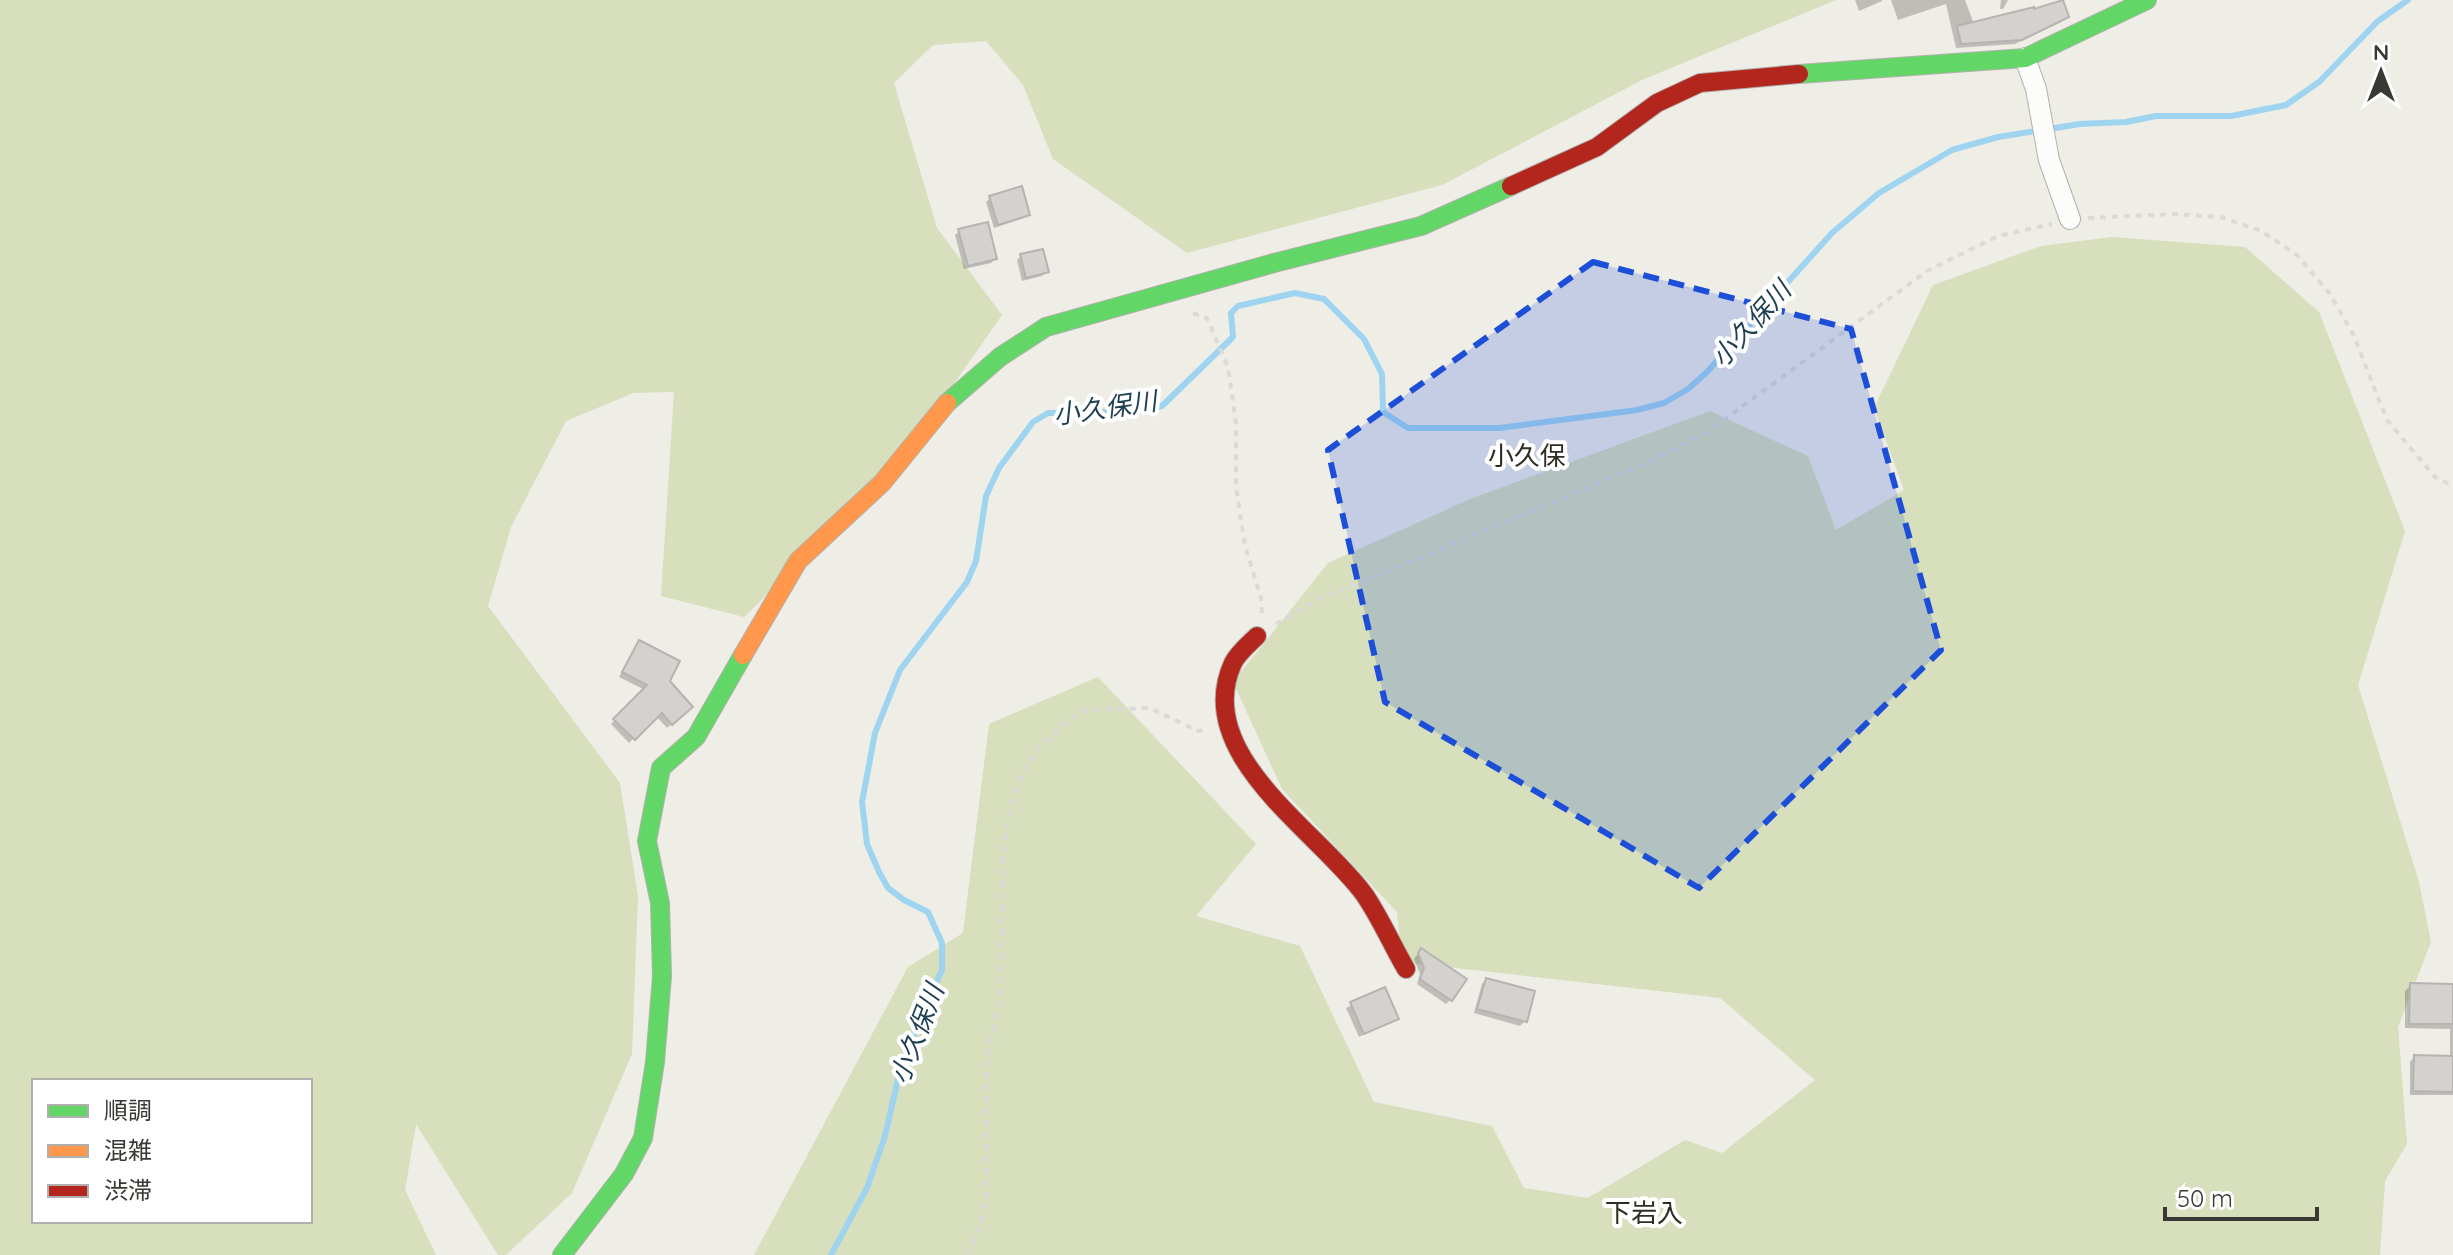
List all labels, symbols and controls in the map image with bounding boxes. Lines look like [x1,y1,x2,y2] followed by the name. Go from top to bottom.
[2341,32,2421,112] north arrow
[2373,38,2389,66] text: N
[1704,272,1800,373] water label: 小久保川
[1051,384,1162,431] water label: 小久保川
[1488,439,1566,472] district label: 小久保
[882,977,952,1088] water label: 小久保川
[32,1079,312,1223] legend
[104,1095,152,1125] text: 順調
[104,1135,152,1165] text: 混雑
[2165,1171,2317,1221] scale bar
[104,1175,152,1205] text: 渋滞
[2177,1183,2233,1213] text: 50 m
[1605,1196,1683,1229] district label: 下岩入

